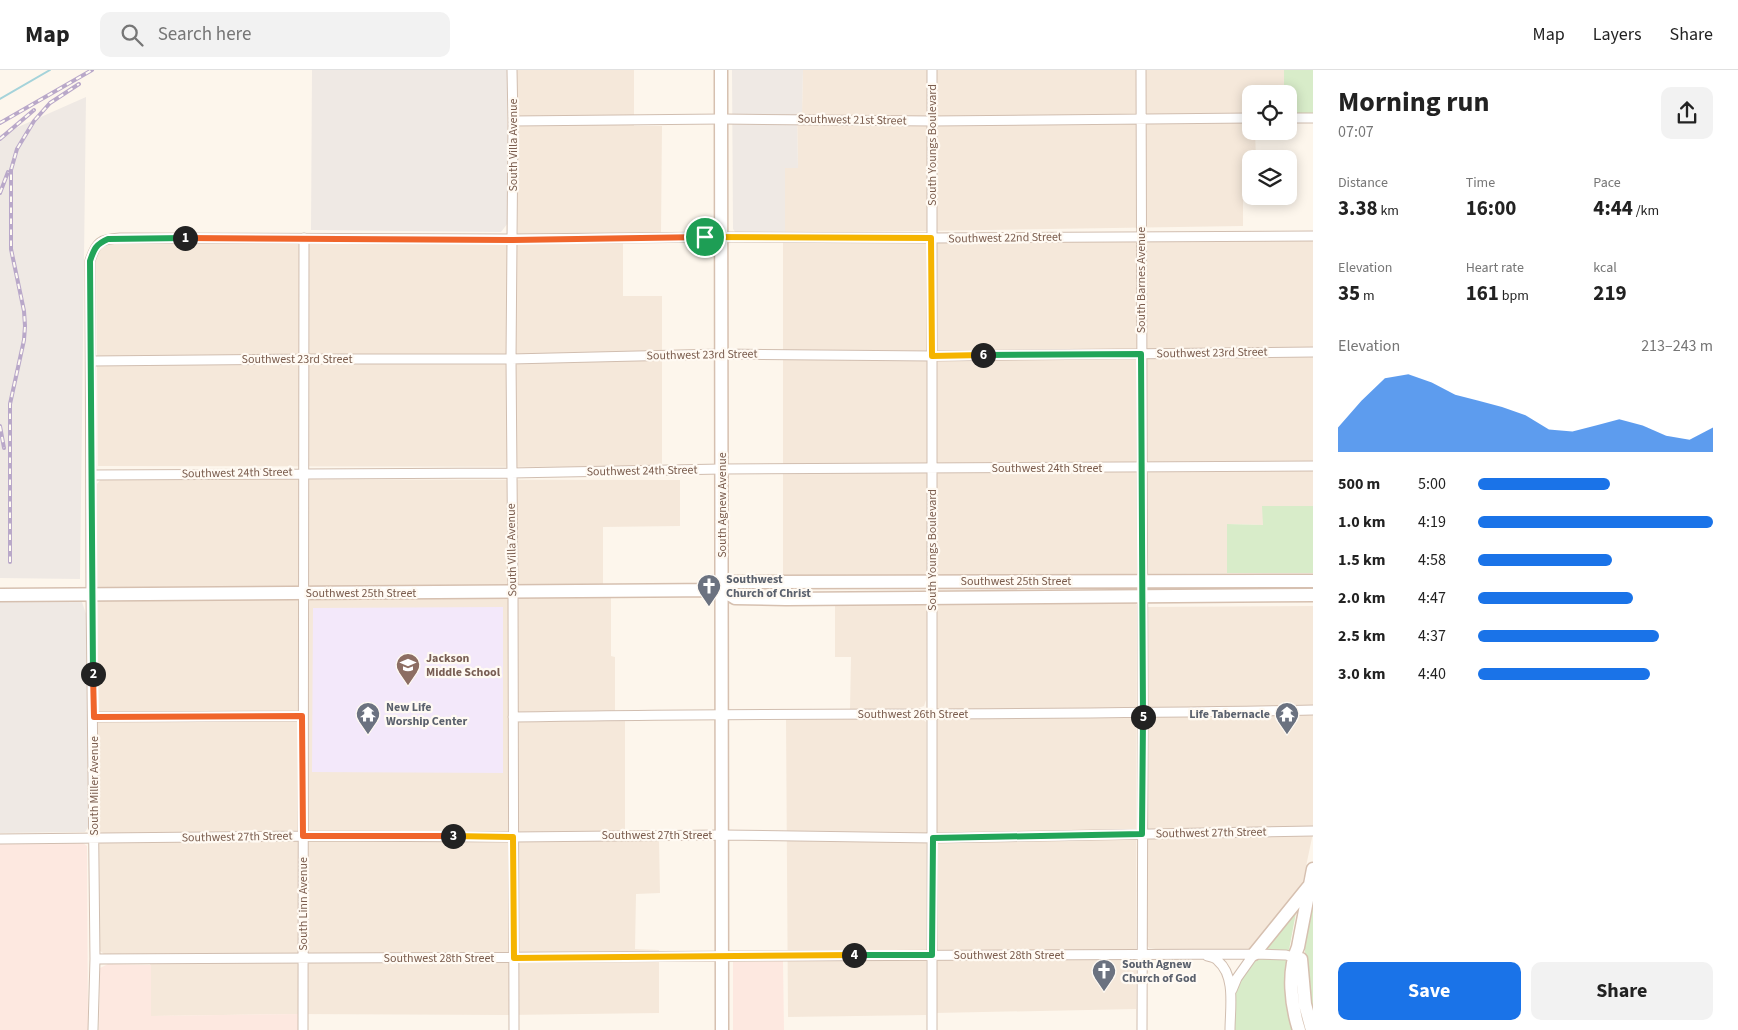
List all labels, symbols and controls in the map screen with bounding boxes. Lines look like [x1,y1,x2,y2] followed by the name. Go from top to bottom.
[100,12,450,57] search box
[25,17,70,52] text: Map
[118,21,146,49] icon: search
[158,21,251,48] text: Search here
[1533,22,1565,47] text: Map
[1593,22,1642,47] text: Layers
[1670,22,1713,47] text: Share
[1338,82,1489,122] text: Morning run
[924,84,941,206] street label: South Youngs Boulevard
[1242,85,1297,205] map controls
[1242,85,1297,140] button: locate
[1661,87,1713,139] button: share
[505,98,522,192] street label: South Villa Avenue
[797,111,907,129] street label: Southwest 21st Street
[1338,121,1374,143] text: 07:07
[1242,150,1297,205] button: layers
[1338,173,1388,193] text: Distance
[1466,173,1495,193] text: Time
[1593,173,1621,193] text: Pace
[1338,193,1378,223] text: 3.38
[1466,193,1516,223] text: 16:00
[1593,193,1633,223] text: 4:44
[1378,201,1399,221] text: km
[1633,201,1659,221] text: /km
[684,216,726,258] pin
[691,223,719,251] icon: arrive
[172,226,198,250] pin: 1
[1133,227,1150,333] street label: South Barnes Avenue
[182,228,189,248] text: 1
[948,229,1062,247] street label: Southwest 22nd Street
[1338,258,1393,278] text: Elevation
[1466,258,1524,278] text: Heart rate
[1593,258,1617,278] text: kcal
[1338,278,1360,308] text: 35
[1466,278,1499,308] text: 161
[1593,278,1627,308] text: 219
[1360,286,1375,306] text: m
[1499,286,1529,306] text: bpm
[1338,335,1400,357] text: Elevation
[1641,335,1713,357] text: 213–243 m
[970,342,996,368] pin: 6
[1156,344,1268,362] street label: Southwest 23rd Street
[980,345,987,365] text: 6
[646,346,758,364] street label: Southwest 23rd Street
[242,351,352,368] street label: Southwest 23rd Street
[714,452,731,558] street label: South Agnew Avenue
[992,460,1102,477] street label: Southwest 24th Street
[586,462,698,480] street label: Southwest 24th Street
[181,464,293,482] street label: Southwest 24th Street
[1338,473,1380,495] text: 500 m
[1418,473,1446,495] text: 5:00
[924,489,941,611] street label: South Youngs Boulevard
[503,503,521,597] street label: South Villa Avenue
[1338,511,1385,533] text: 1.0 km
[1418,511,1446,533] text: 4:19
[1338,549,1385,571] text: 1.5 km
[1418,549,1446,571] text: 4:58
[726,571,811,602] place label: Southwest Church of Christ
[696,573,722,607] church icon: Southwest Church of Christ
[961,573,1071,590] street label: Southwest 25th Street
[306,585,416,602] street label: Southwest 25th Street
[1338,587,1385,609] text: 2.0 km
[1418,587,1446,609] text: 4:47
[1338,625,1385,647] text: 2.5 km
[1418,625,1446,647] text: 4:37
[426,650,501,681] place label: Jackson Middle School
[395,652,421,686] school or university icon: Jackson Middle School
[80,662,106,686] pin: 2
[1338,663,1385,685] text: 3.0 km
[1418,663,1446,685] text: 4:40
[90,664,97,684] text: 2
[386,699,468,730] place label: New Life Worship Center
[355,701,381,735] temple icon: New Life Worship Center
[1274,701,1300,735] temple icon: Life Tabernacle
[1130,704,1156,730] pin: 5
[858,706,968,723] street label: Southwest 26th Street
[1189,706,1270,723] place label: Life Tabernacle
[1140,707,1147,727] text: 5
[86,736,103,836] street label: South Miller Avenue
[440,824,466,848] pin: 3
[1155,824,1267,842] street label: Southwest 27th Street
[450,826,457,846] text: 3
[602,827,712,844] street label: Southwest 27th Street
[181,828,293,846] street label: Southwest 27th Street
[295,857,312,951] street label: South Linn Avenue
[842,942,866,968] pin: 4
[851,945,858,965] text: 4
[954,947,1064,964] street label: Southwest 28th Street
[384,950,494,967] street label: Southwest 28th Street
[1122,956,1197,987] place label: South Agnew Church of God
[1091,958,1117,992] church icon: South Agnew Church of God
[1338,962,1521,1020] button: Save
[1531,962,1713,1020] button: Share

